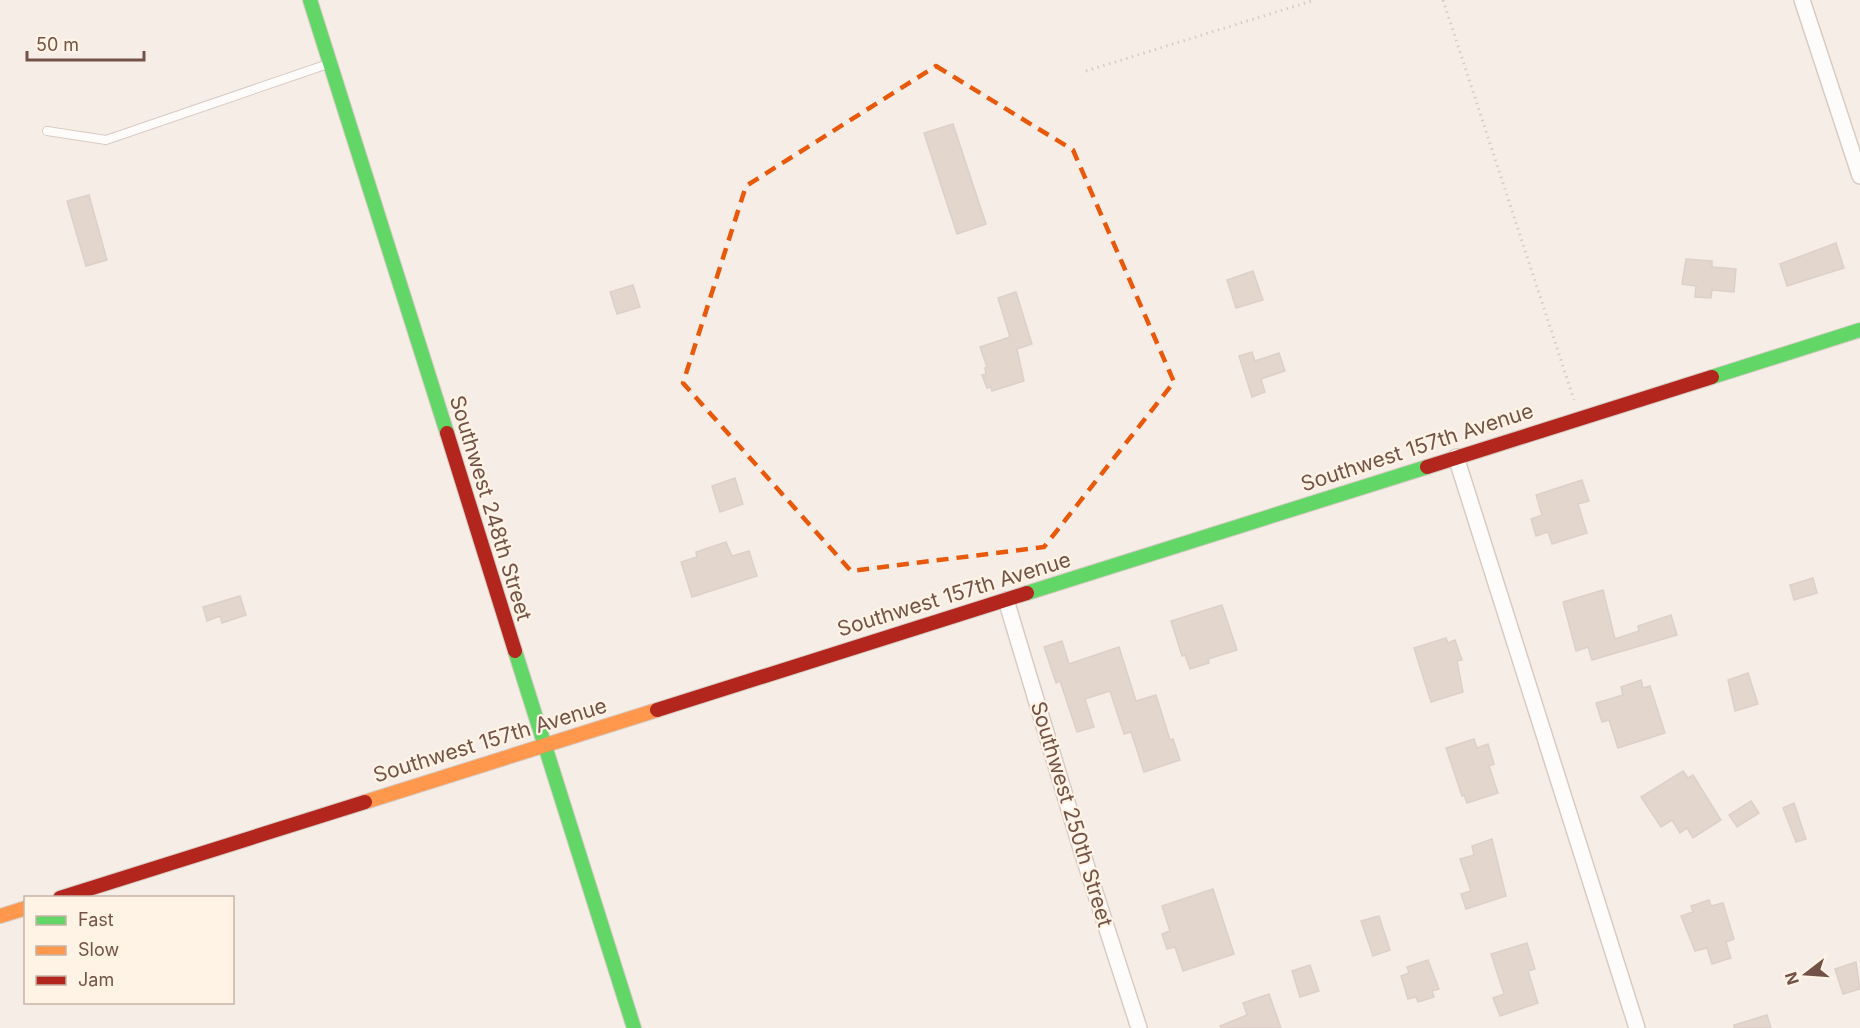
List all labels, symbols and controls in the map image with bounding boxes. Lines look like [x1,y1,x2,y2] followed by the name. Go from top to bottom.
[27,24,144,62] scale bar
[36,34,79,55] text: 50 m
[445,392,537,624] street label: Southwest 248th Street
[1298,398,1536,496] street label: Southwest 157th Avenue
[834,547,1074,641] street label: Southwest 157th Avenue
[370,693,610,787] street label: Southwest 157th Avenue
[1026,698,1118,930] street label: Southwest 250th Street
[24,896,234,1004] legend
[78,909,114,930] text: Fast
[78,939,119,960] text: Slow
[1776,944,1836,1004] north arrow
[78,969,114,990] text: Jam
[1780,970,1803,987] text: N

